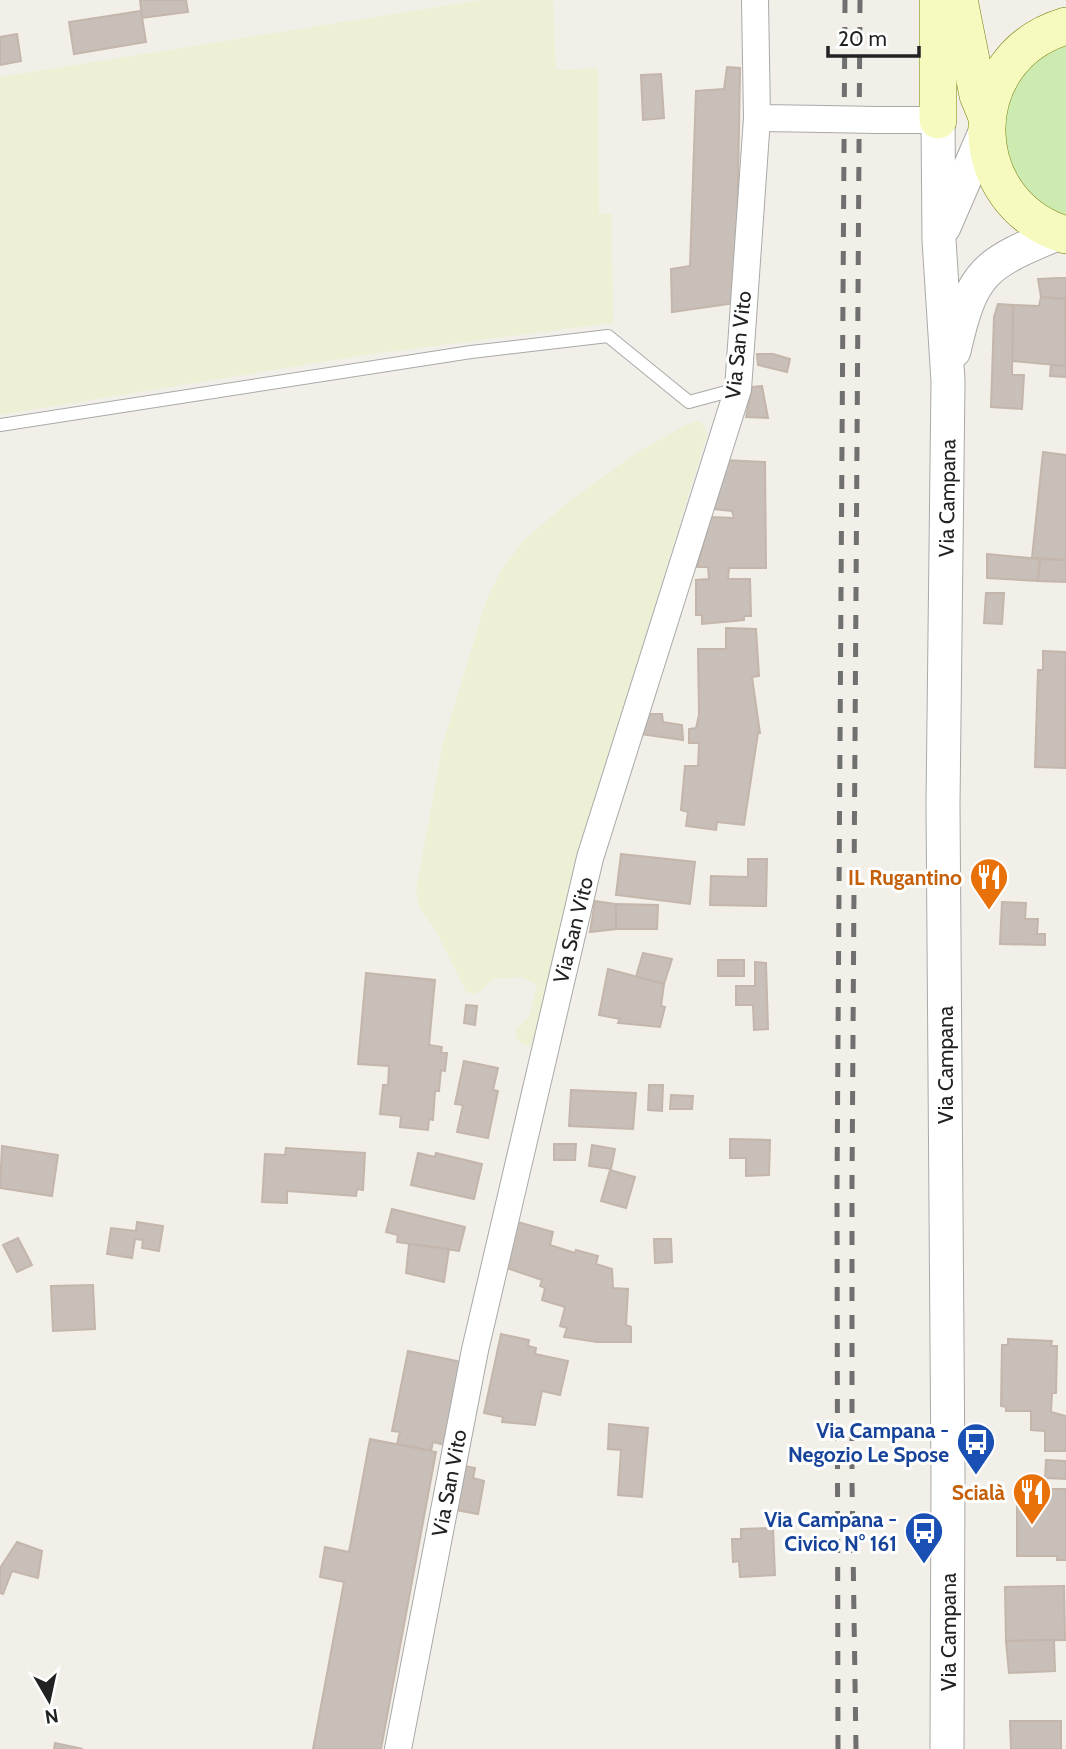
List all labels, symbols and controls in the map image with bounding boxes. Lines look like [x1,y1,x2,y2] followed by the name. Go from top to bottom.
[828,14,919,58] scale bar
[838,26,887,51] text: 20 m
[720,290,756,400] street label: Via San Vito
[933,439,961,557] street label: Via Campana
[968,856,1010,911] restaurant icon: IL Rugantino
[848,865,962,890] place label: IL Rugantino
[548,874,598,986] street label: Via San Vito
[933,1006,958,1124] street label: Via Campana
[788,1418,949,1467] place label: Via Campana - Negozio Le Spose
[955,1421,997,1476] bus stop icon: Via Campana - Negozio Le Spose
[426,1427,472,1539] street label: Via San Vito
[1011,1471,1053,1526] restaurant icon: Scialà
[952,1480,1006,1505] place label: Scialà
[764,1507,897,1556] place label: Via Campana - Civico N° 161
[903,1510,945,1565] bus stop icon: Via Campana - Civico N° 161
[936,1573,961,1691] street label: Via Campana
[14,1665,84,1735] north arrow
[43,1704,60,1729] text: N

